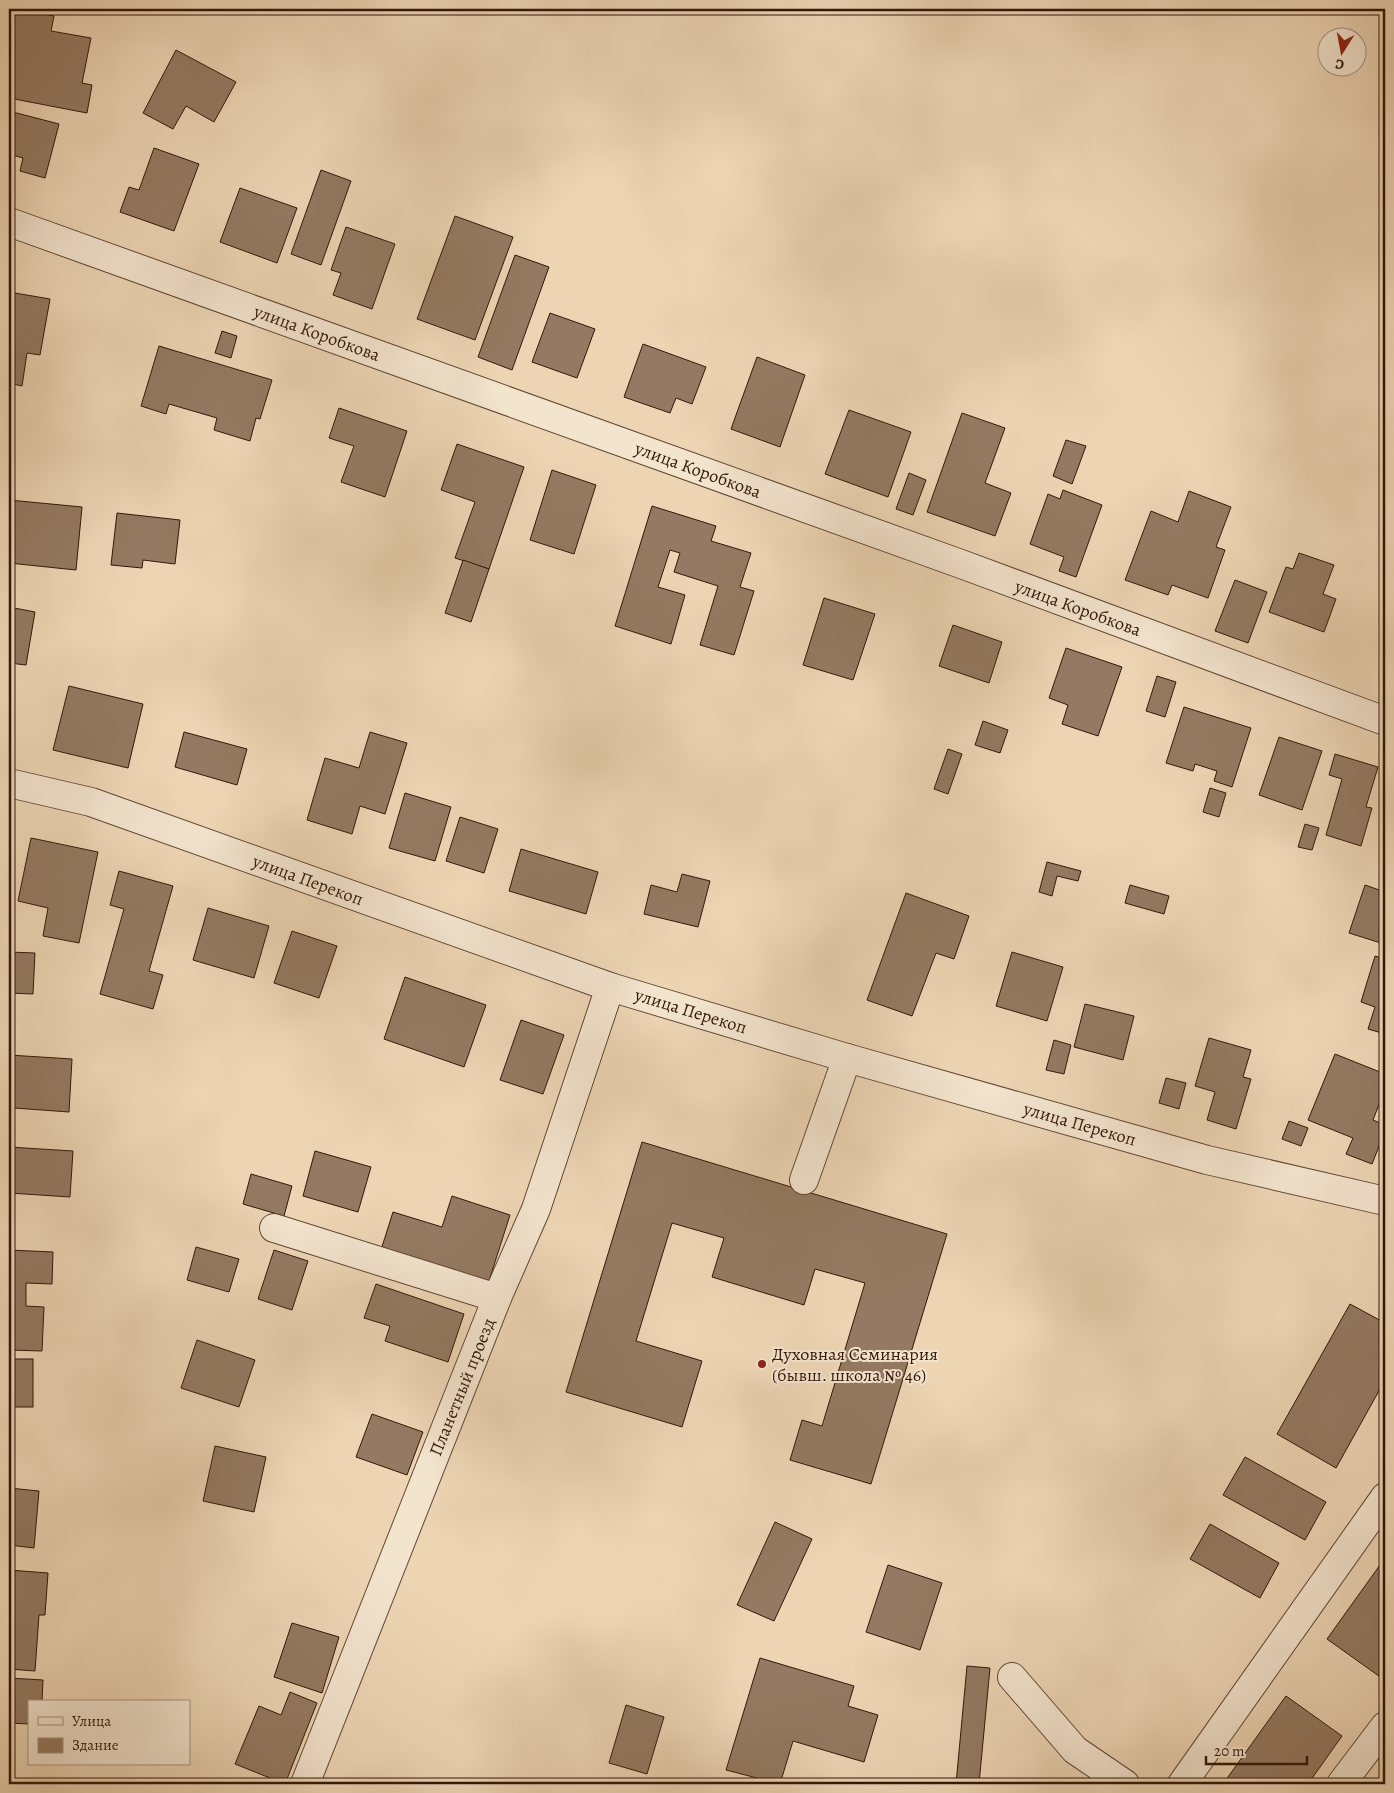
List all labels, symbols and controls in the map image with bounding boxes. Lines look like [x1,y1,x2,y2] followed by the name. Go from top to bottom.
[1316,28,1366,78] north arrow
[1333,54,1346,74] text: С
[250,299,384,367] street label: улица Коробкова
[631,436,765,504] street label: улица Коробкова
[1011,574,1145,642] street label: улица Коробкова
[248,849,367,911] street label: улица Перекоп
[631,982,750,1039] street label: улица Перекоп
[1020,1096,1139,1152] street label: улица Перекоп
[423,1314,501,1460] street label: Планетный проезд
[772,1342,938,1387] place label: Духовная Семинария (бывш. школа № 46)
[756,1358,768,1370] marker: Духовная Семинария (бывш. школа № 46)
[28,1700,190,1766] legend
[72,1711,111,1731] text: Улица
[1206,1733,1308,1765] scale bar
[72,1735,119,1755] text: Здание
[1214,1741,1245,1761] text: 20 m

